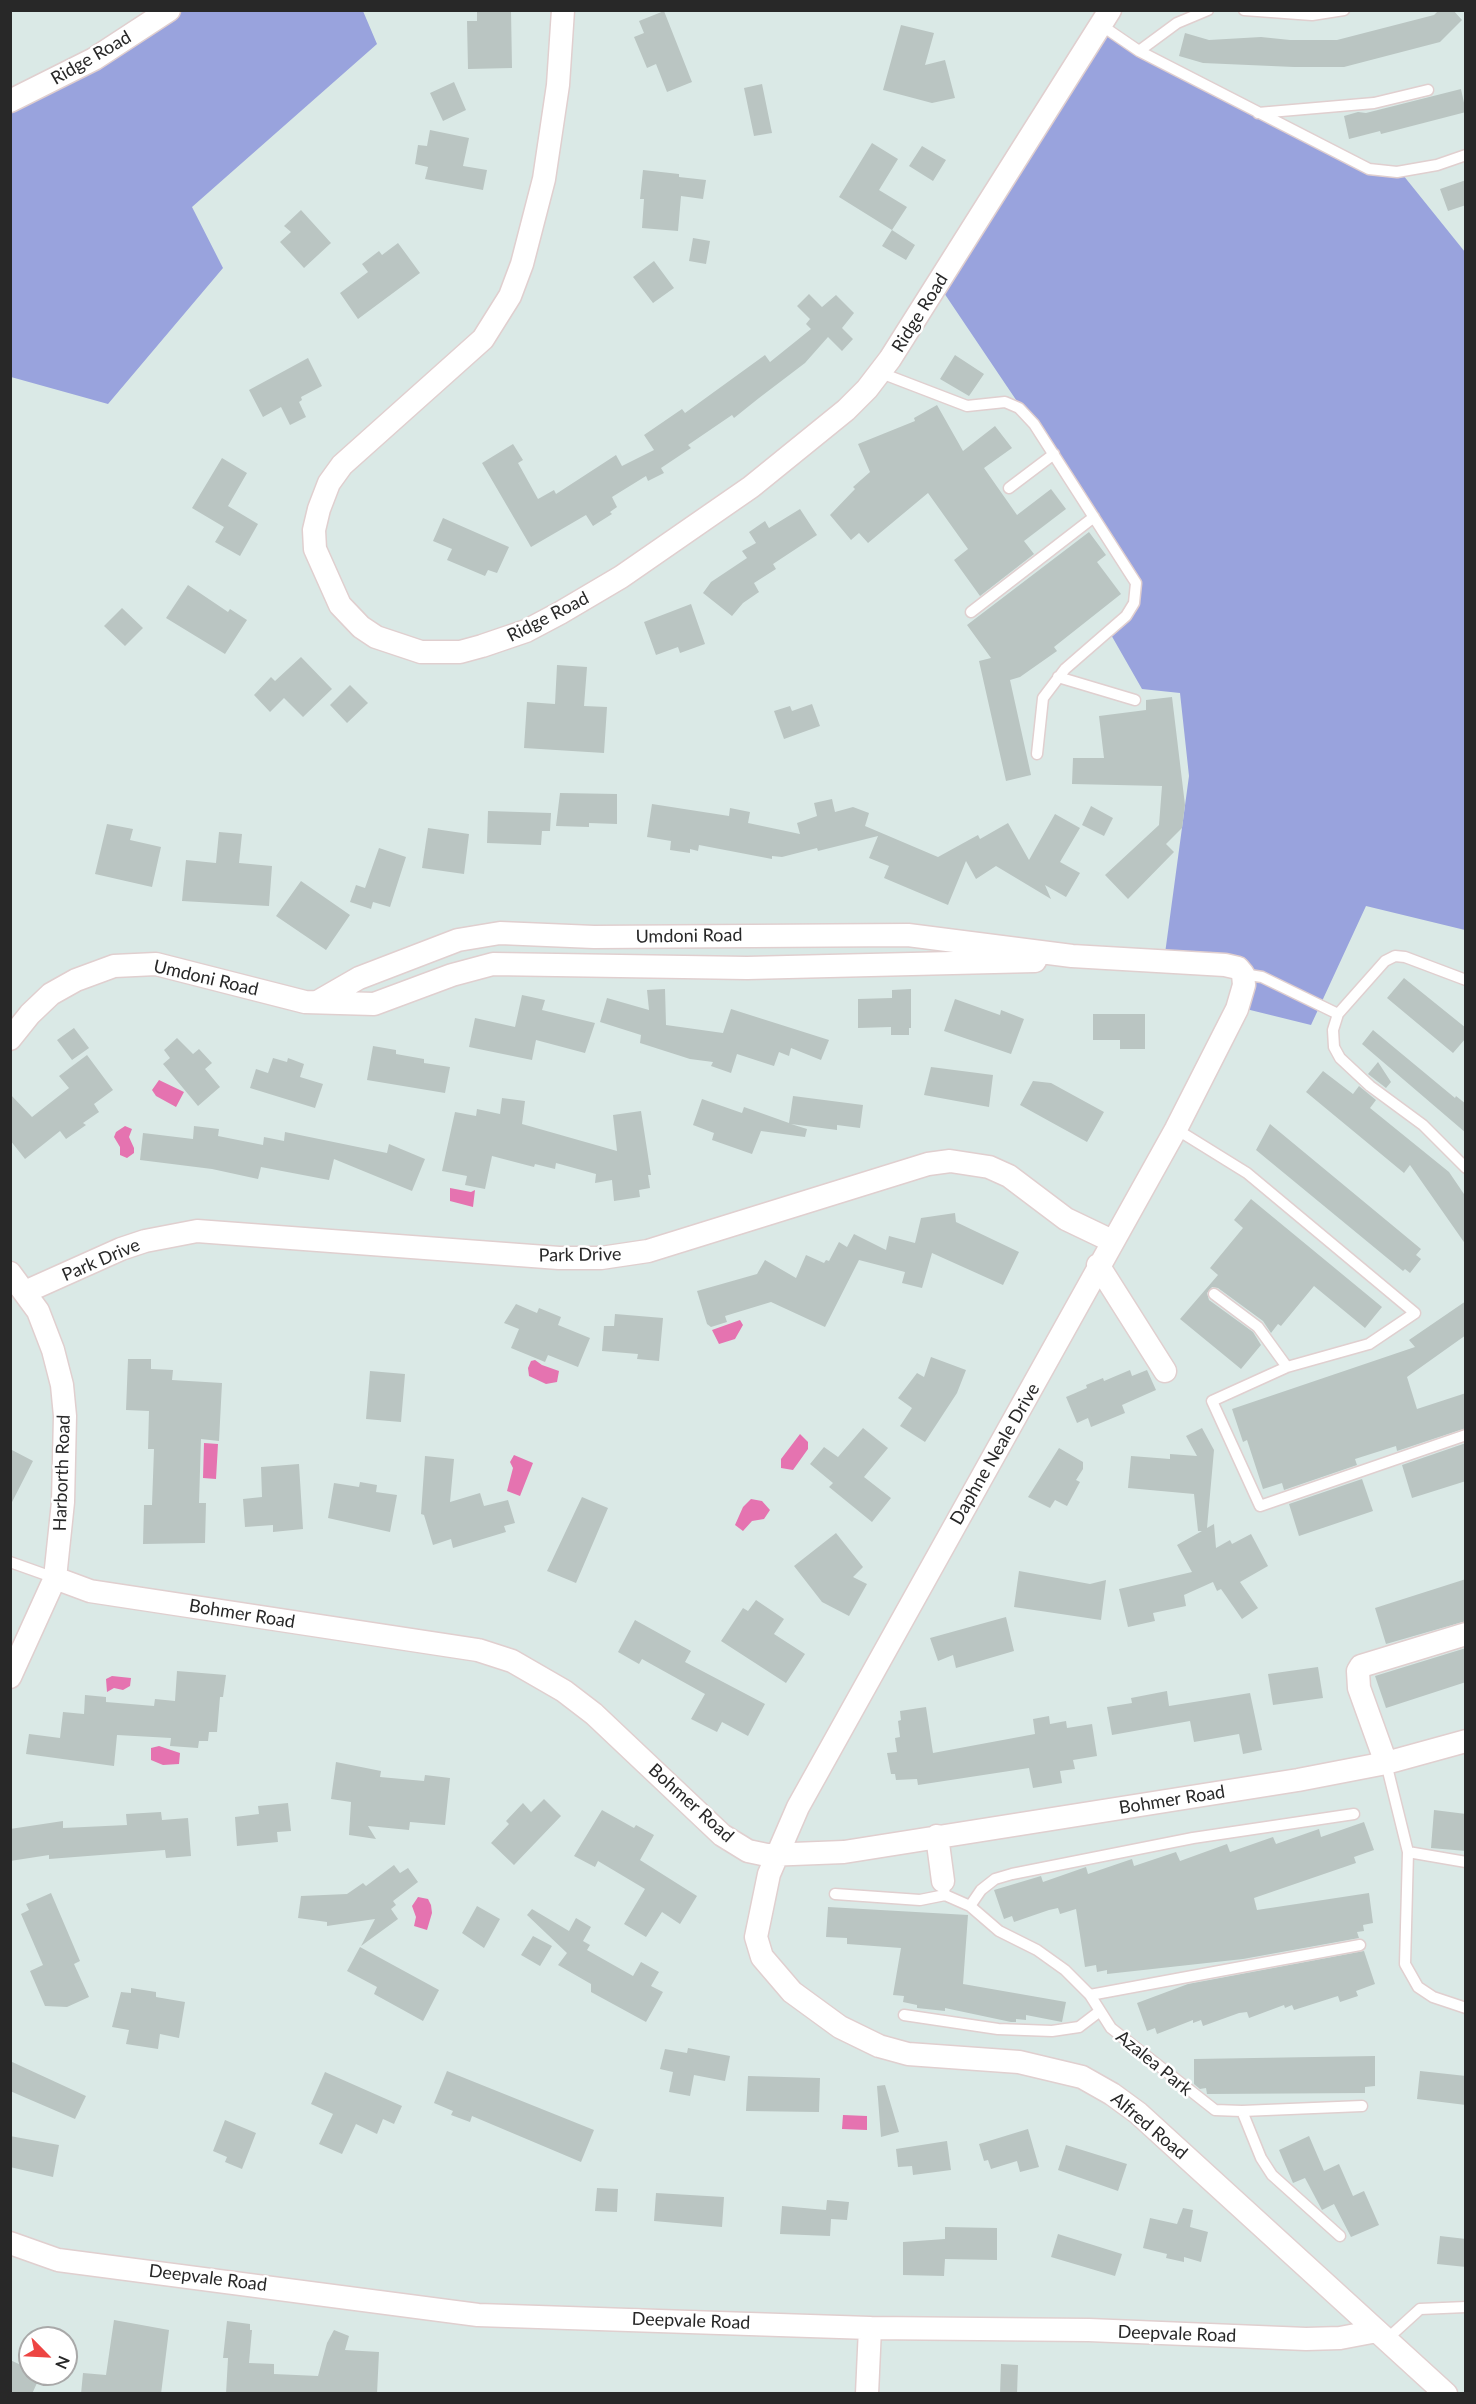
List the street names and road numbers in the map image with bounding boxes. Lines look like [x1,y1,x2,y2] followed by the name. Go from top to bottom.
[47,26,135,90] street label: Ridge Road
[887,270,953,356] street label: Ridge Road
[504,587,592,647] street label: Ridge Road
[635,924,743,948] street label: Umdoni Road
[151,955,261,1001] street label: Umdoni Road
[59,1234,143,1286] street label: Park Drive
[538,1243,622,1267] street label: Park Drive
[946,1379,1044,1529] street label: Daphne Neale Drive
[49,1414,75,1532] street label: Harborth Road
[187,1595,297,1633] street label: Bohmer Road
[644,1759,738,1847] street label: Bohmer Road
[1117,1781,1227,1819] street label: Bohmer Road
[1112,2026,1196,2100] street label: Azalea Park
[1106,2088,1192,2164] street label: Alfred Road
[148,2260,268,2296] street label: Deepvale Road
[631,2308,751,2334] street label: Deepvale Road
[1117,2321,1237,2347] street label: Deepvale Road

